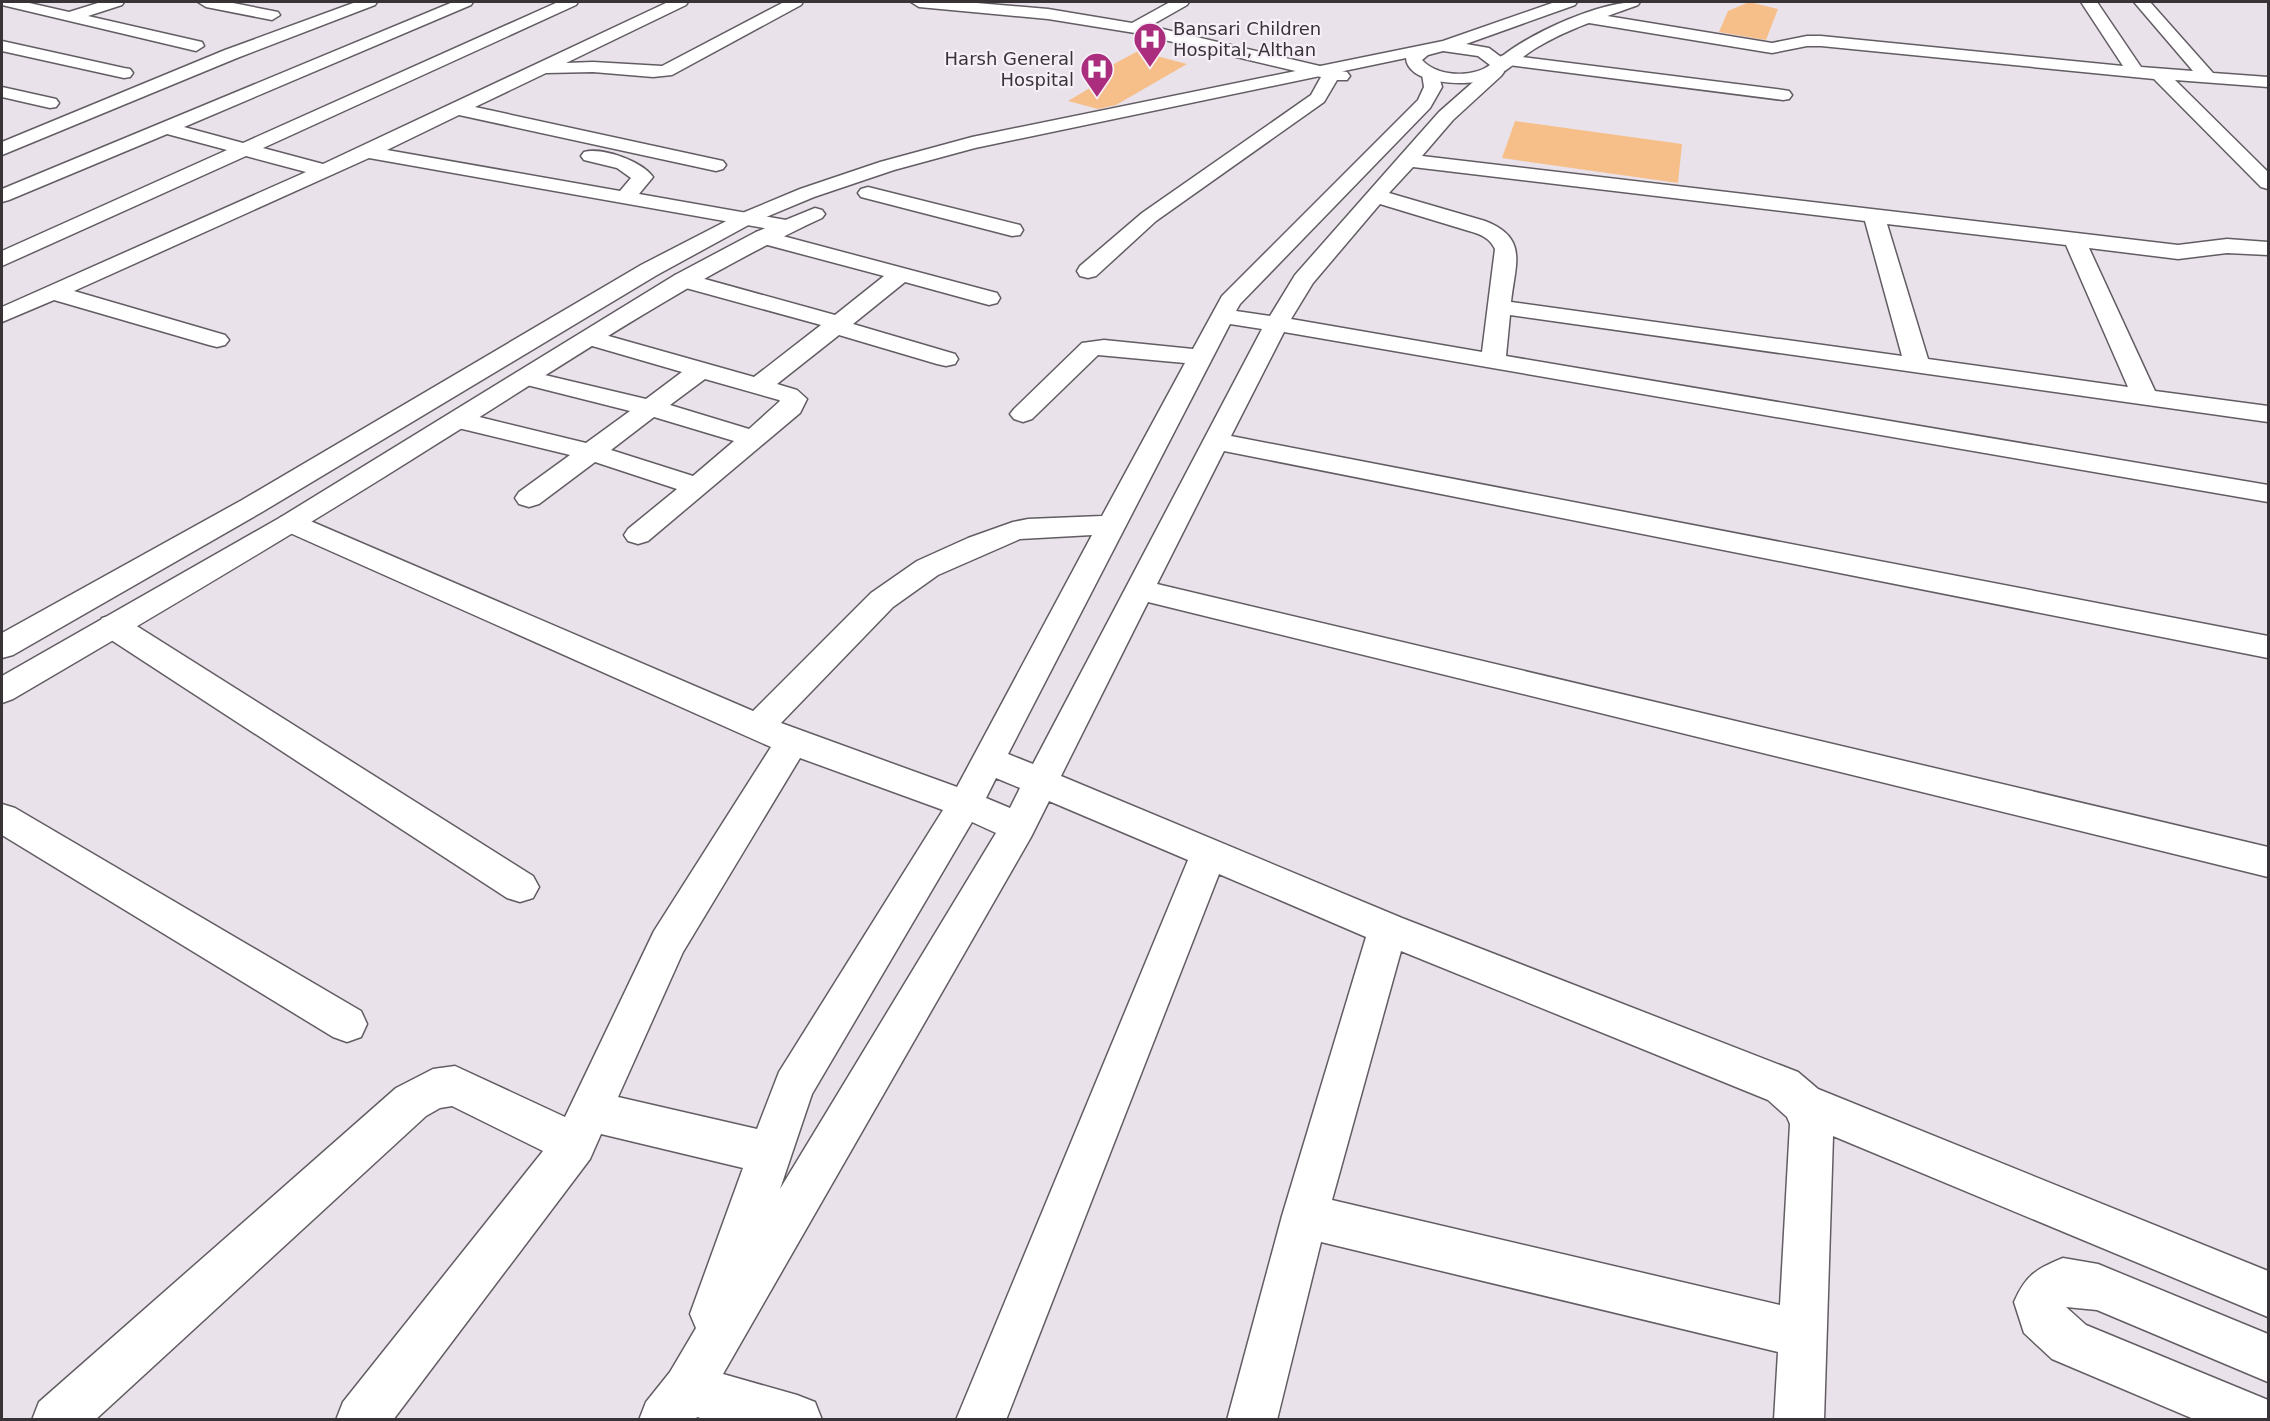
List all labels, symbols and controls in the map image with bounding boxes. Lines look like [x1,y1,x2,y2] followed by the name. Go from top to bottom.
[1173,18,1321,60] place label: Bansari Children Hospital, Althan
[1132,21,1168,68] hospital icon: Bansari Children Hospital, Althan
[945,48,1074,90] place label: Harsh General Hospital
[1079,51,1115,98] hospital icon: Harsh General Hospital

